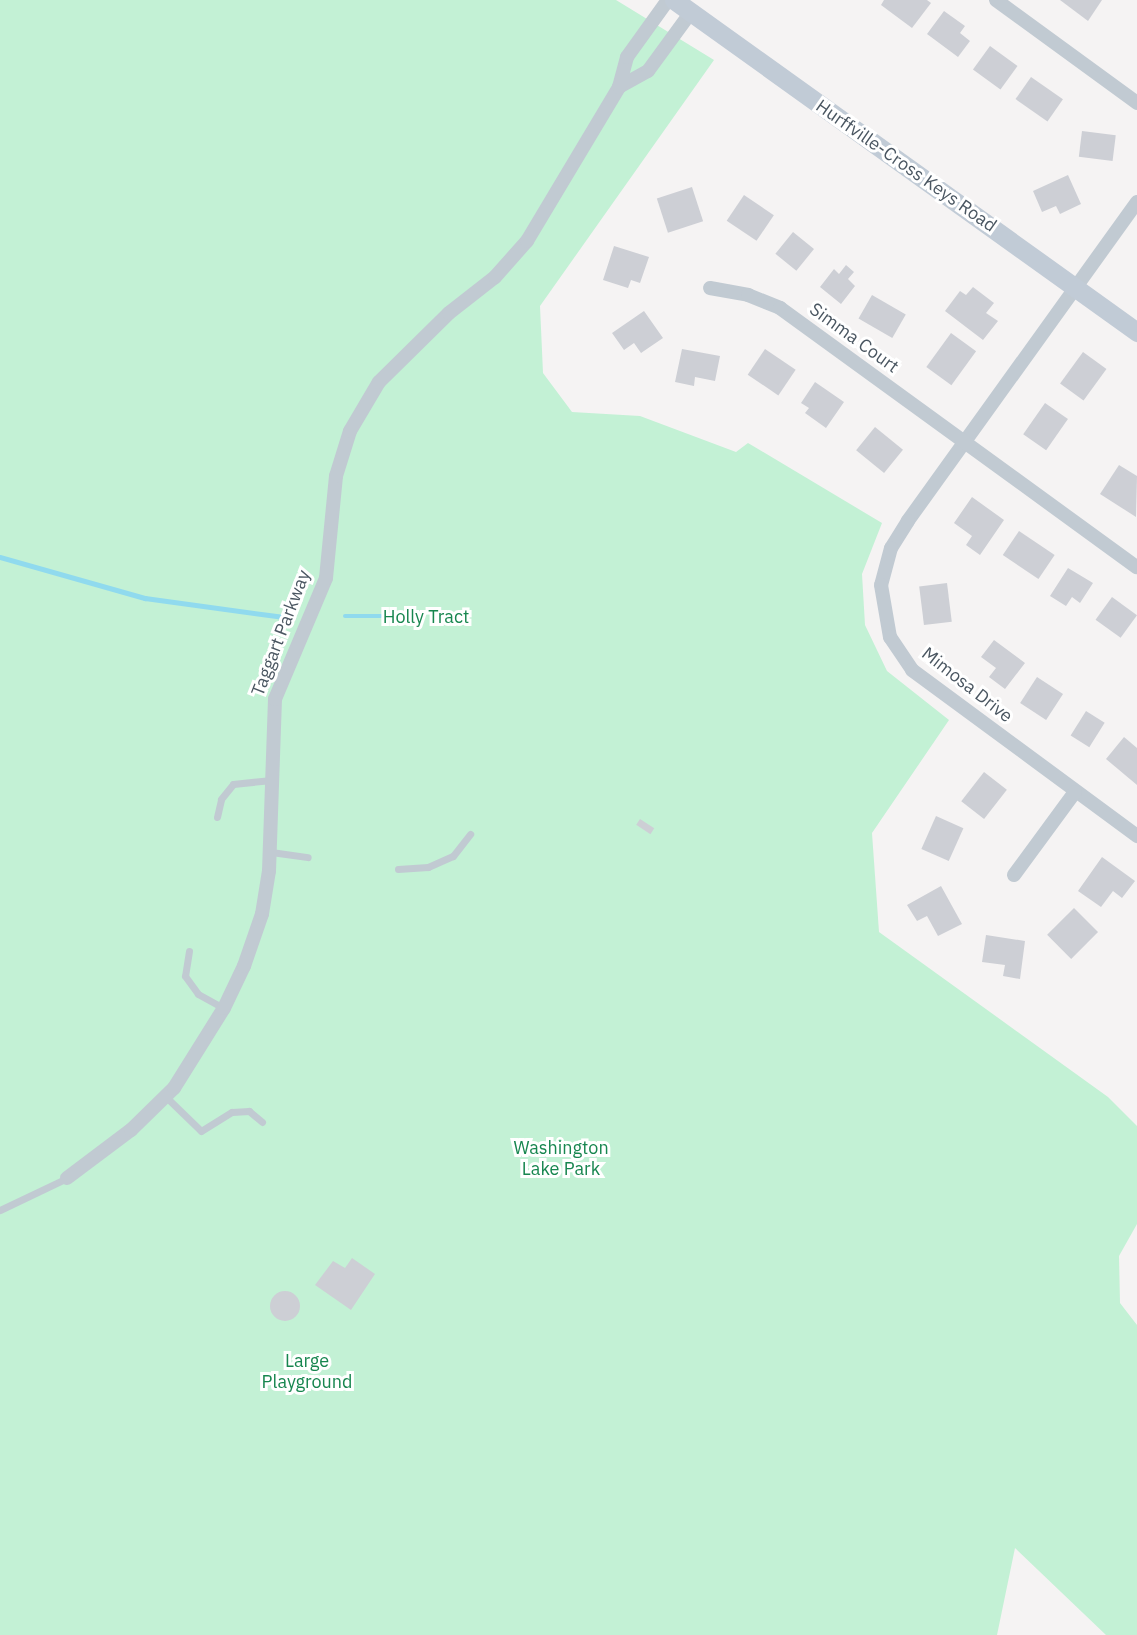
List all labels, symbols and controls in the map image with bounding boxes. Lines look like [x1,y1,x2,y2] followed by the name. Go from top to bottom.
[812,95,1000,237] street label: Hurffville-Cross Keys Road
[805,298,903,378] street label: Simma Court
[247,567,315,699] street label: Taggart Parkway
[383,606,469,628] park label: Holly Tract
[917,643,1017,727] street label: Mimosa Drive
[513,1138,609,1180] park label: Washington Lake Park
[262,1351,352,1394] park label: Large Playground

